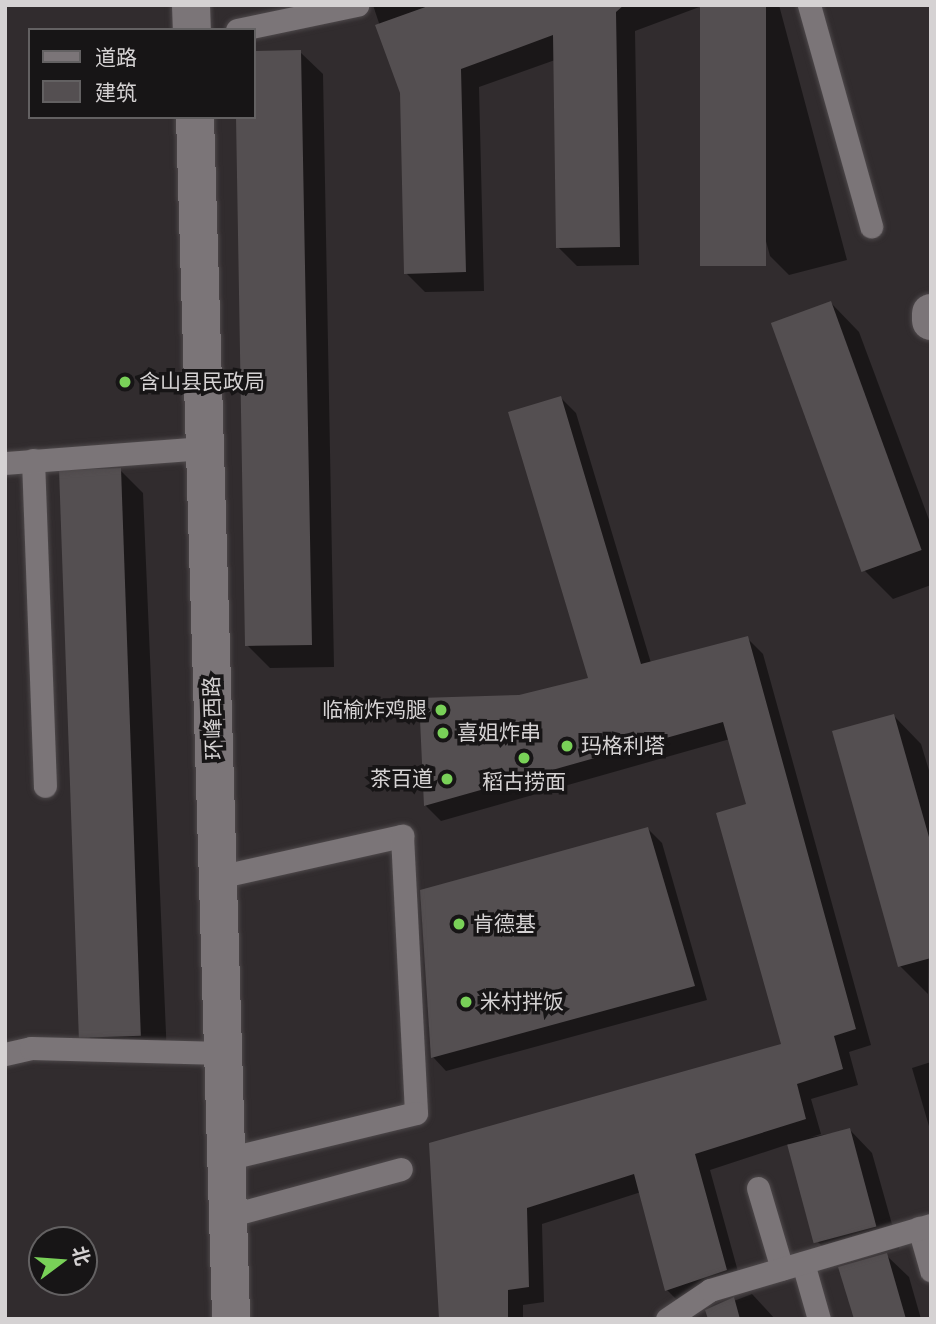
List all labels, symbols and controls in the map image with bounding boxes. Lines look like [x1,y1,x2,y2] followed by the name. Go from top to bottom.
[28,28,256,119] legend
[95,43,137,72] text: 道路
[95,78,137,107] text: 建筑
[139,369,265,395] place label: 含山县民政局
[117,374,133,390] marker: 含山县民政局
[199,676,227,760] street label: 环峰西路
[322,697,427,723] place label: 临榆炸鸡腿
[433,702,449,718] marker: 临榆炸鸡腿
[457,720,541,746] place label: 喜姐炸串
[435,725,451,741] marker: 喜姐炸串
[581,733,665,759] place label: 玛格利塔
[559,738,575,754] marker: 玛格利塔
[516,750,532,766] marker: 稻古捞面
[370,766,433,792] place label: 茶百道
[482,769,566,795] place label: 稻古捞面
[439,771,455,787] marker: 茶百道
[473,911,536,937] place label: 肯德基
[451,916,467,932] marker: 肯德基
[480,989,564,1015] place label: 米村拌饭
[458,994,474,1010] marker: 米村拌饭
[28,1226,98,1296] north arrow
[66,1243,96,1268] text: 北

